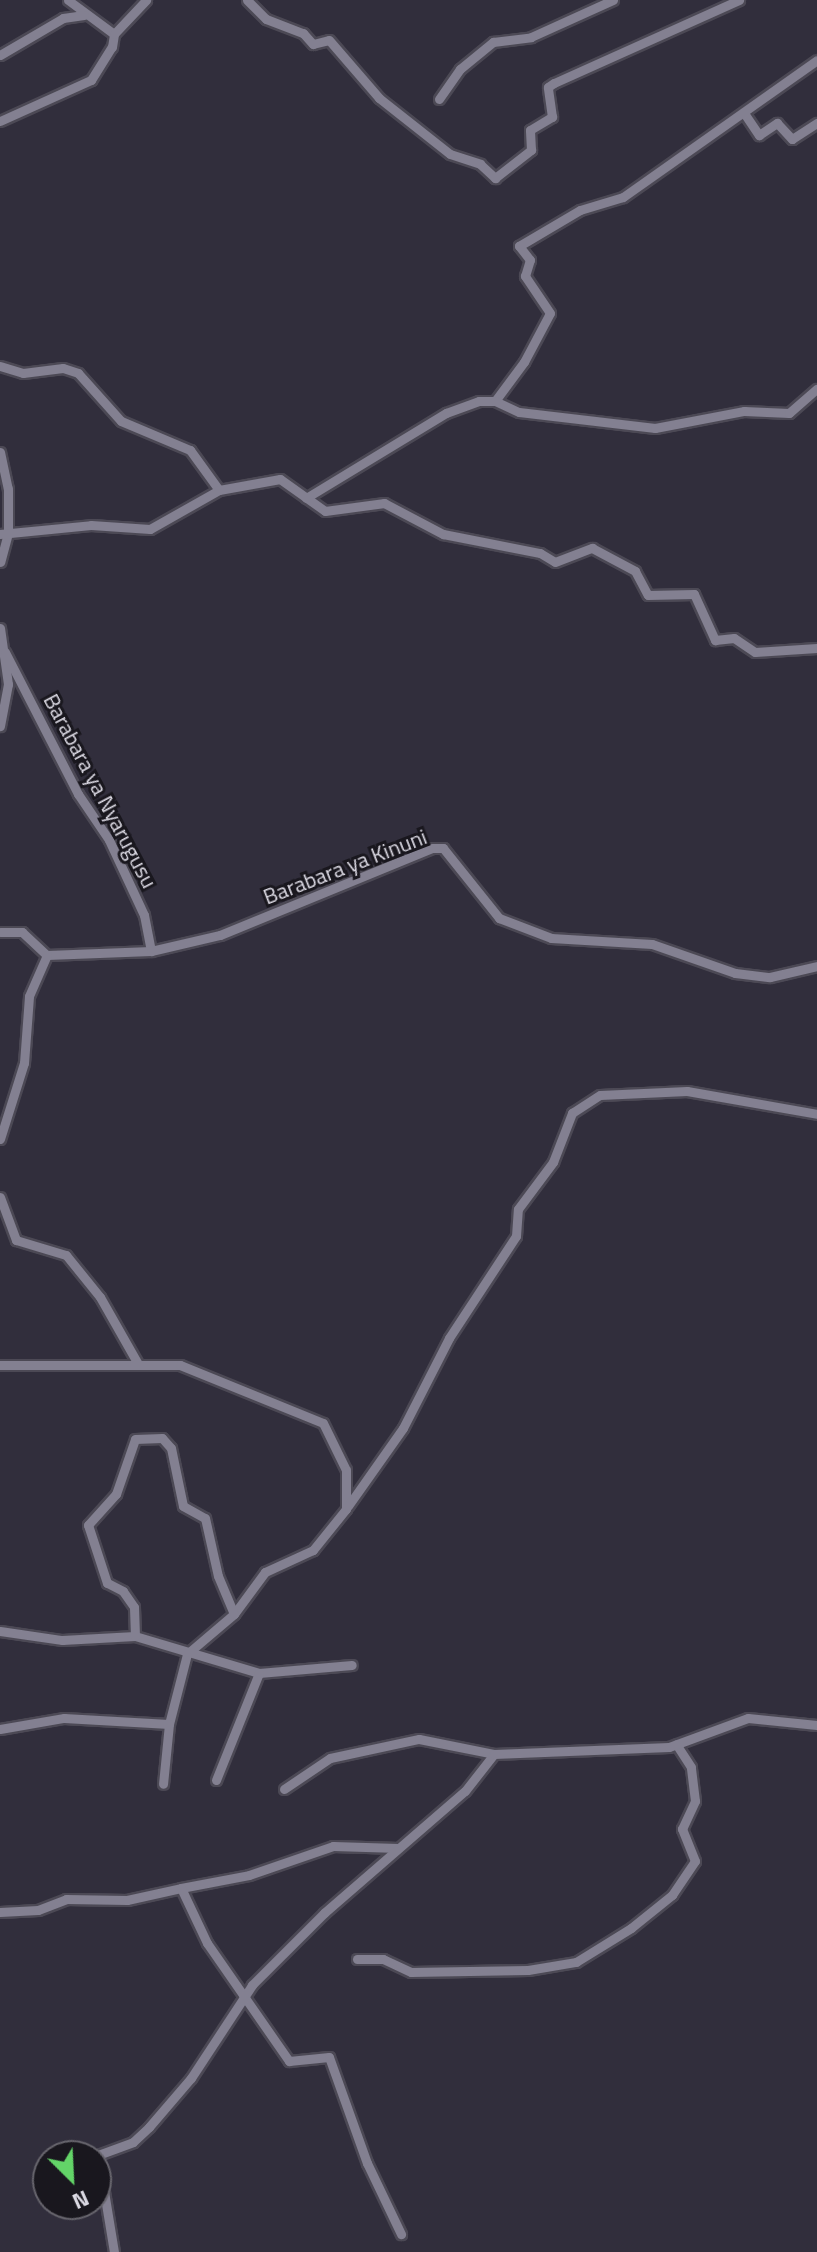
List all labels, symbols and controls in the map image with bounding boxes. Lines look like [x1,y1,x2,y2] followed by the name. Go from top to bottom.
[38,689,162,893] street label: Barabara ya Nyarugusu
[260,824,430,910] street label: Barabara ya Kinuni
[32,2140,112,2220] north arrow
[67,2181,95,2219] text: N

